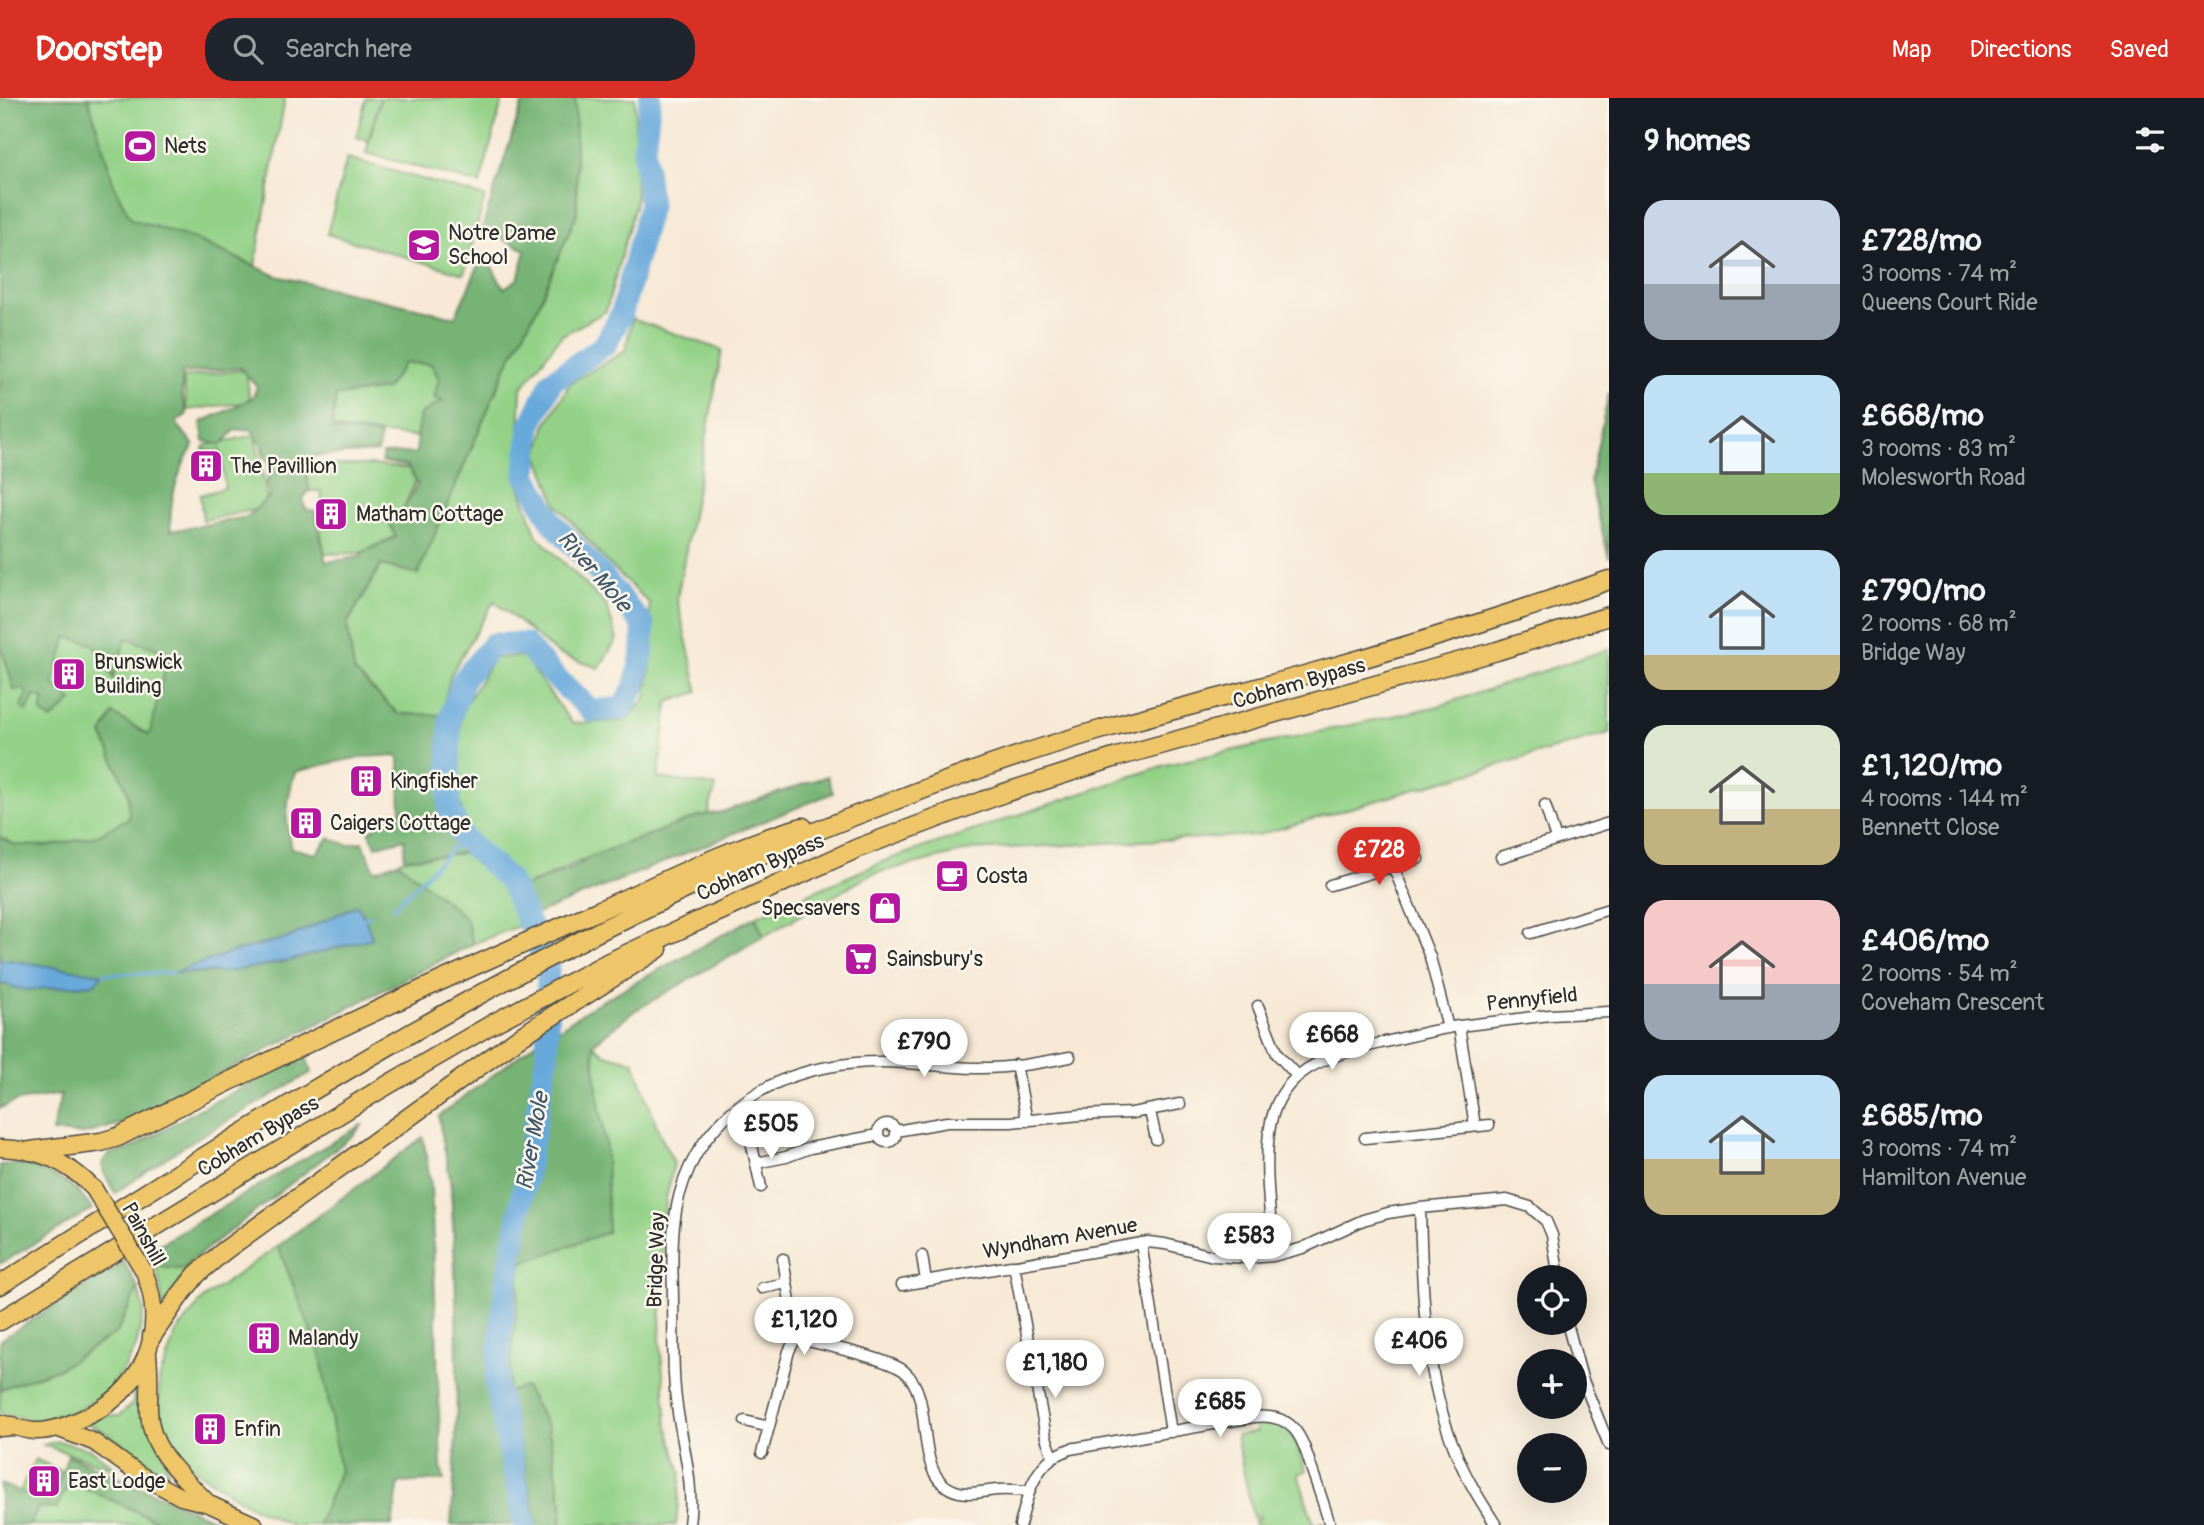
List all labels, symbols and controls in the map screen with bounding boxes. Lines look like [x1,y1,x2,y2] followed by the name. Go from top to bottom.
[205,18,695,81] search box
[35,29,163,70] text: Doorstep
[229,30,267,68] icon: search
[285,33,412,65] text: Search here
[1892,35,1932,64] text: Map
[1970,35,2071,64] text: Directions
[2109,35,2169,64] text: Saved
[2131,121,2169,159] icon: filters
[1644,122,1750,159] text: 9 homes
[121,127,159,165] sports icon: Nets
[164,133,207,160] place label: Nets
[448,220,557,271] place label: Notre Dame School
[1861,222,1982,259] text: £728/mo
[405,226,443,264] school or university icon: Notre Dame School
[1700,228,1784,312] icon: home
[1861,259,2017,288] text: 3 rooms · 74 m²
[1861,288,2038,317] text: Queens Court Ride
[1861,397,1984,434] text: £668/mo
[1700,403,1784,487] icon: home
[1861,434,2016,463] text: 3 rooms · 83 m²
[187,447,225,485] building icon: The Pavillion
[230,453,337,480] place label: The Pavillion
[1861,463,2026,492] text: Molesworth Road
[312,495,350,533] building icon: Matham Cottage
[356,501,504,528] place label: Matham Cottage
[551,525,640,620] water label: River Mole
[1861,572,1986,609] text: £790/mo
[1700,578,1784,662] icon: home
[1861,609,2017,638] text: 2 rooms · 68 m²
[1861,638,1966,667] text: Bridge Way
[94,649,182,700] place label: Brunswick Building
[1230,651,1369,715] street label: Cobham Bypass
[50,655,88,693] building icon: Brunswick Building
[1861,747,2002,784] text: £1,120/mo
[1700,753,1784,837] icon: home
[347,762,385,800] building icon: Kingfisher
[390,768,478,795] place label: Kingfisher
[1861,784,2028,813] text: 4 rooms · 144 m²
[287,804,325,842] building icon: Caigers Cottage
[330,810,471,837] place label: Caigers Cottage
[1861,813,1999,842] text: Bennett Close
[692,827,829,908] street label: Cobham Bypass
[1338,828,1420,887] pin: £728
[1353,835,1405,864] text: £728
[933,857,971,895] cafe icon: Costa
[976,863,1028,890] place label: Costa
[866,889,904,927] shop icon: Specsavers
[761,895,861,922] place label: Specsavers
[1861,922,1989,959] text: £406/mo
[1700,928,1784,1012] icon: home
[842,940,880,978] supermarket icon: Sainsbury's
[886,946,983,973] place label: Sainsbury's
[1861,959,2018,988] text: 2 rooms · 54 m²
[1485,981,1579,1018] street label: Pennyfield
[1861,988,2044,1017] text: Coveham Crescent
[1291,1012,1373,1072] pin: £668
[883,1020,965,1079] pin: £790
[1305,1020,1359,1049] text: £668
[897,1027,951,1056] text: £790
[510,1087,556,1192] water label: River Mole
[193,1089,324,1183] street label: Cobham Bypass
[1861,1097,1983,1134] text: £685/mo
[730,1102,812,1161] pin: £505
[1700,1103,1784,1187] icon: home
[743,1109,799,1138] text: £505
[1861,1134,2017,1163] text: 3 rooms · 74 m²
[1861,1163,2026,1192] text: Hamilton Avenue
[115,1198,172,1271] street label: Painshill
[641,1212,672,1308] street label: Bridge Way
[981,1212,1140,1265] street label: Wyndham Avenue
[1208,1214,1290,1273] pin: £583
[1223,1221,1275,1250] text: £583
[1517,1265,1587,1503] map controls
[1517,1265,1587,1335] button: locate
[747,1298,861,1357] pin: £1,120
[770,1305,838,1334] text: £1,120
[1378,1318,1460,1378] pin: £406
[245,1319,283,1357] building icon: Malandy
[288,1325,358,1352] place label: Malandy
[1390,1326,1448,1355] text: £406
[998,1340,1112,1400] pin: £1,180
[1022,1348,1088,1377] text: £1,180
[1517,1349,1587,1419] button: +
[1179,1380,1261,1439] pin: £685
[1194,1387,1246,1416] text: £685
[191,1410,229,1448] building icon: Enfin
[234,1416,281,1443] place label: Enfin
[1517,1433,1587,1503] button: −
[25,1462,63,1500] building icon: East Lodge
[68,1468,166,1495] place label: East Lodge

